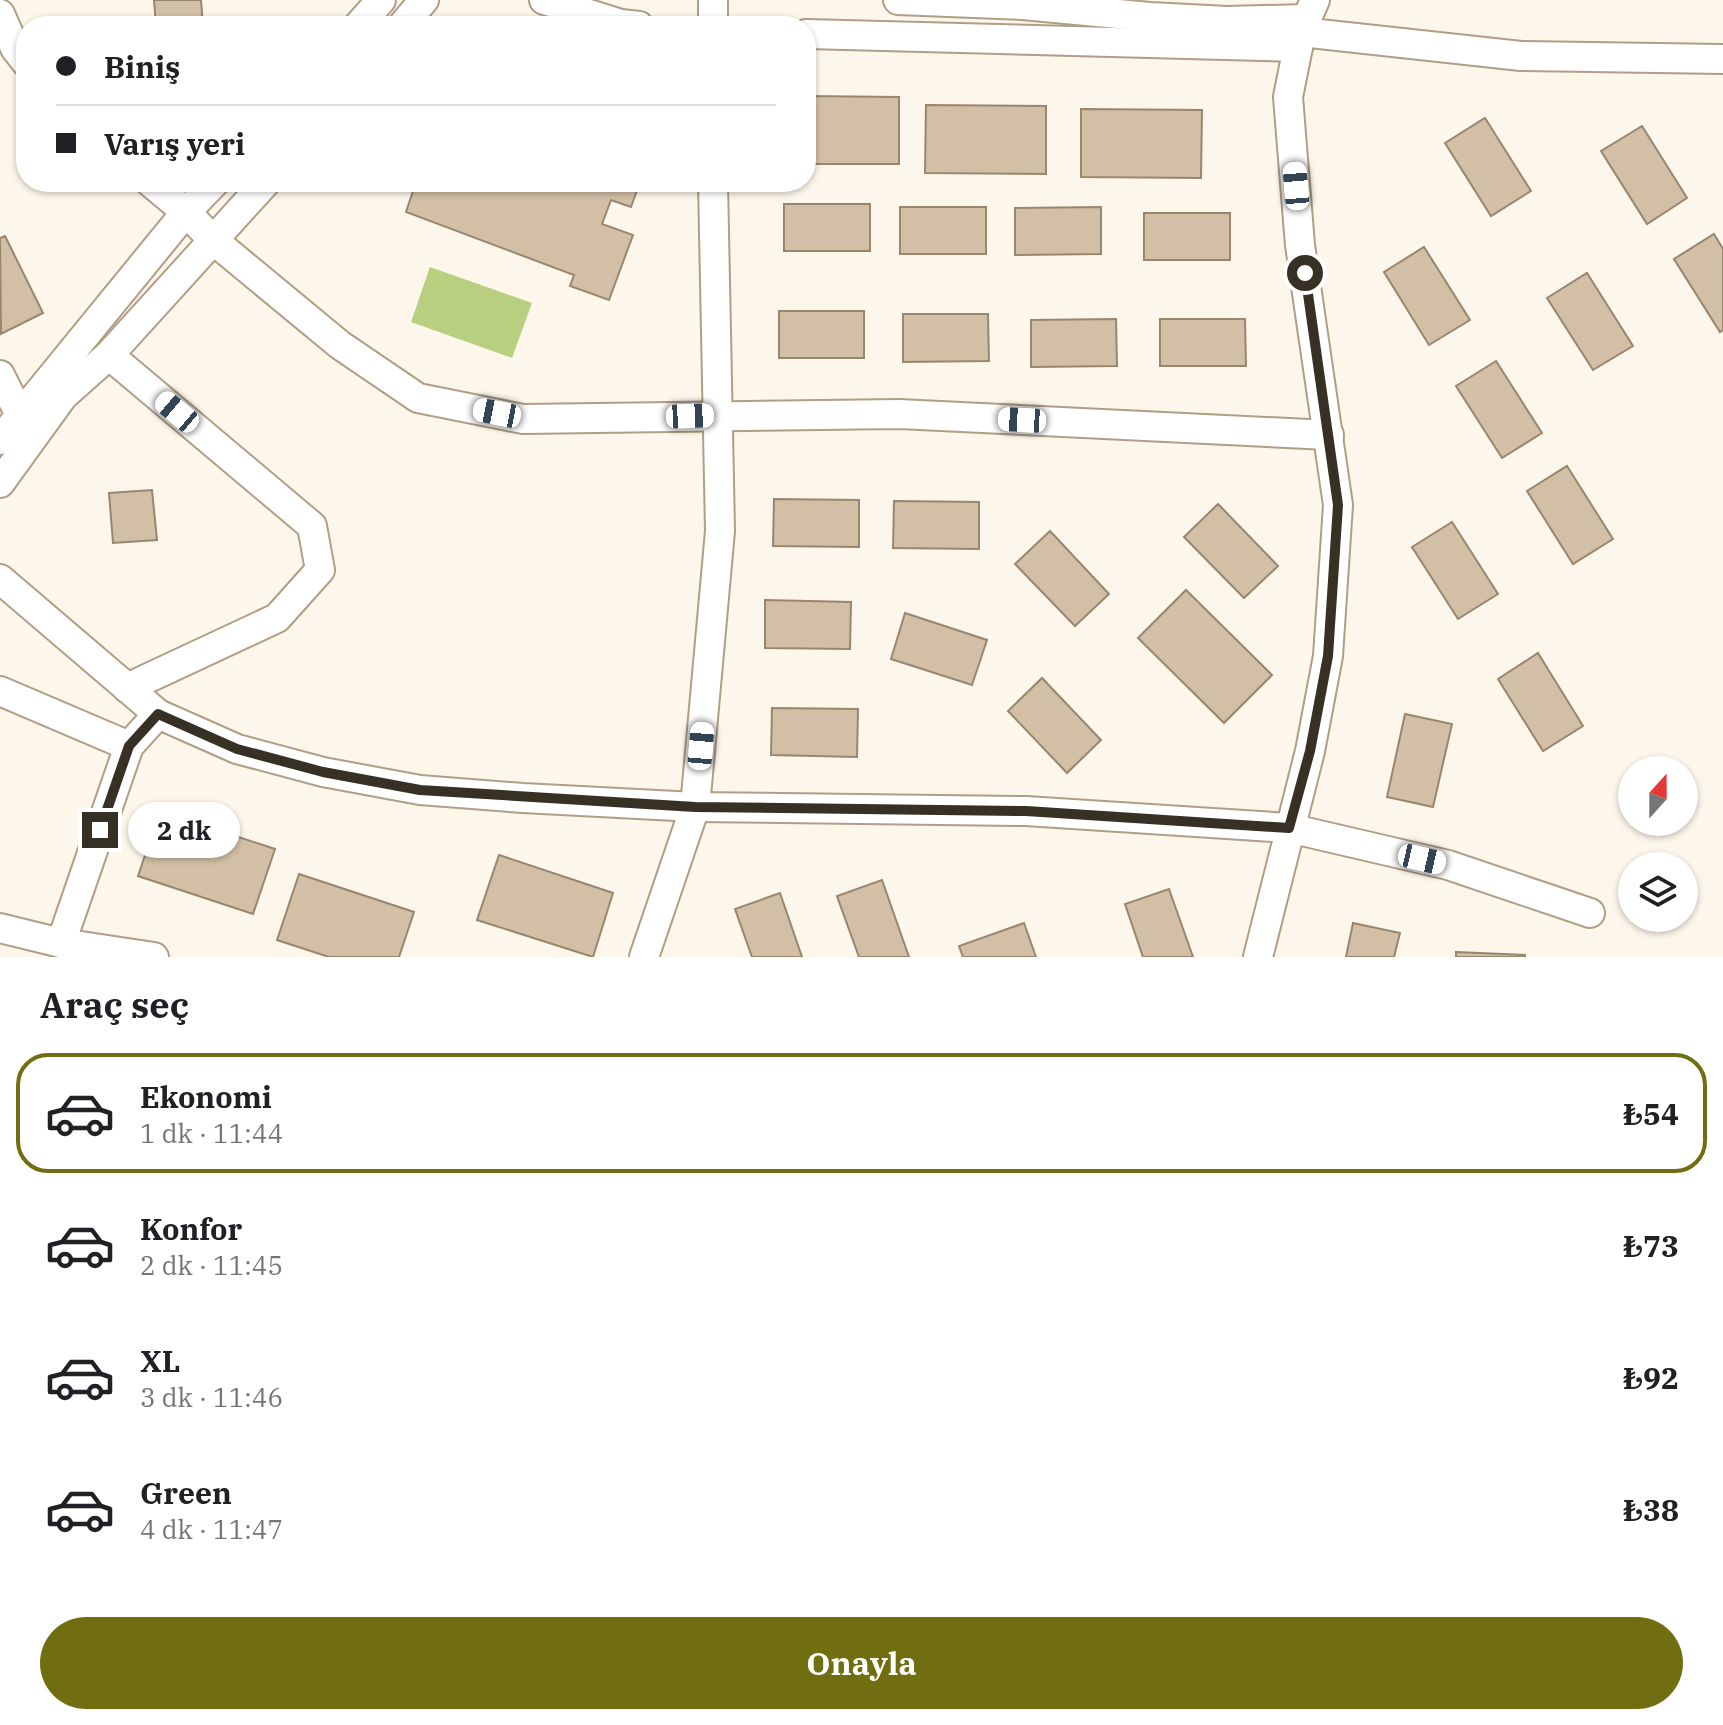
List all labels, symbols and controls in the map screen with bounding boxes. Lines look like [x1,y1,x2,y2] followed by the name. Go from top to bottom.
[104,47,180,86] text: Biniş
[104,124,245,163] text: Varış yeri
[1282,161,1310,211] car
[1287,255,1323,291] route start
[151,387,203,437] car
[471,397,523,429] car
[666,403,714,429] car
[997,407,1047,433] car
[687,721,715,771] car
[1618,756,1698,836] north arrow
[1618,756,1698,932] map controls
[128,802,240,858] callout: 2 dk
[82,812,118,848] route end
[157,813,211,847] text: 2 dk
[1396,842,1448,876] car
[1618,852,1698,932] button: layers
[40,981,189,1028] text: Araç seç
[44,1077,116,1149] icon: car
[140,1077,272,1116] text: Ekonomi
[1623,1094,1679,1133] text: ₺54
[140,1116,283,1150] text: 1 dk · 11:44
[44,1209,116,1281] icon: car
[140,1209,242,1248] text: Konfor
[1623,1226,1679,1265] text: ₺73
[140,1248,283,1282] text: 2 dk · 11:45
[44,1341,116,1413] icon: car
[140,1341,180,1380] text: XL
[1623,1358,1679,1397] text: ₺92
[140,1380,283,1414] text: 3 dk · 11:46
[44,1473,116,1545] icon: car
[140,1473,232,1512] text: Green
[1623,1490,1679,1529] text: ₺38
[140,1512,283,1546] text: 4 dk · 11:47
[40,1617,1683,1709] button: Onayla

